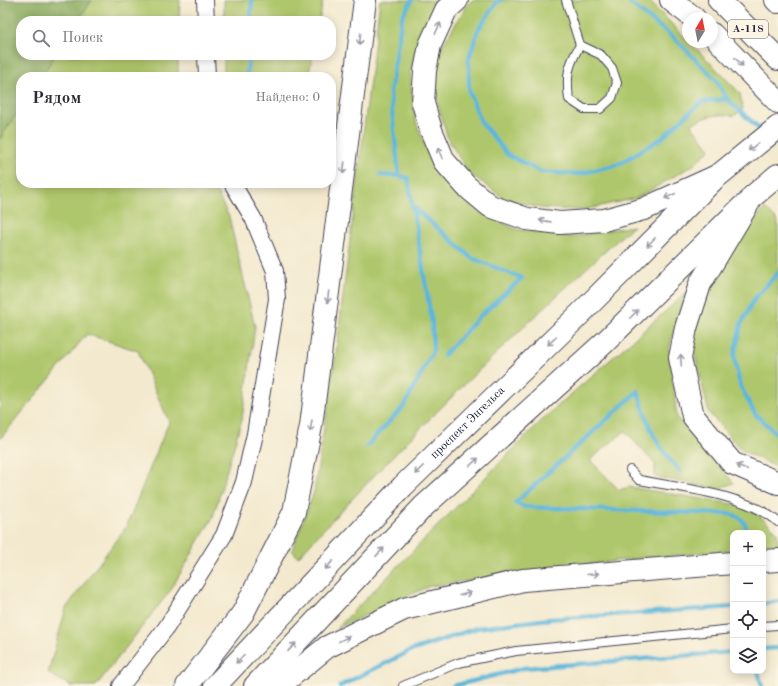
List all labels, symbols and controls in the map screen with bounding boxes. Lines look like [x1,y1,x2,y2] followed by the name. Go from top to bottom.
[682,12,718,48] north arrow
[16,16,336,60] search box
[728,20,768,38] road number: А-118
[435,23,442,35] one-way arrow
[30,27,52,49] icon: search
[62,31,103,46] text: Поиск
[356,32,364,45] one-way arrow
[734,57,744,67] one-way arrow
[32,90,81,107] text: Рядом
[256,91,320,104] text: Найдено: 0
[747,143,758,152] one-way arrow
[436,148,444,160] one-way arrow
[340,161,348,174] one-way arrow
[664,193,676,200] one-way arrow
[539,217,552,225] one-way arrow
[646,237,656,247] one-way arrow
[324,290,332,303] one-way arrow
[629,309,639,319] one-way arrow
[547,336,557,345] one-way arrow
[678,353,685,366] one-way arrow
[428,384,507,462] street label: проспект Энгельса
[307,419,315,432] one-way arrow
[468,458,478,467] one-way arrow
[737,463,749,471] one-way arrow
[414,465,424,475] one-way arrow
[730,530,766,674] map controls
[730,530,766,566] button: +
[376,547,385,557] one-way arrow
[325,559,334,569] one-way arrow
[730,566,766,602] button: −
[586,571,599,578] one-way arrow
[459,589,472,597] one-way arrow
[730,602,766,638] button: locate
[338,634,350,642] one-way arrow
[730,638,766,674] button: layers
[287,642,296,652] one-way arrow
[236,654,245,665] one-way arrow

